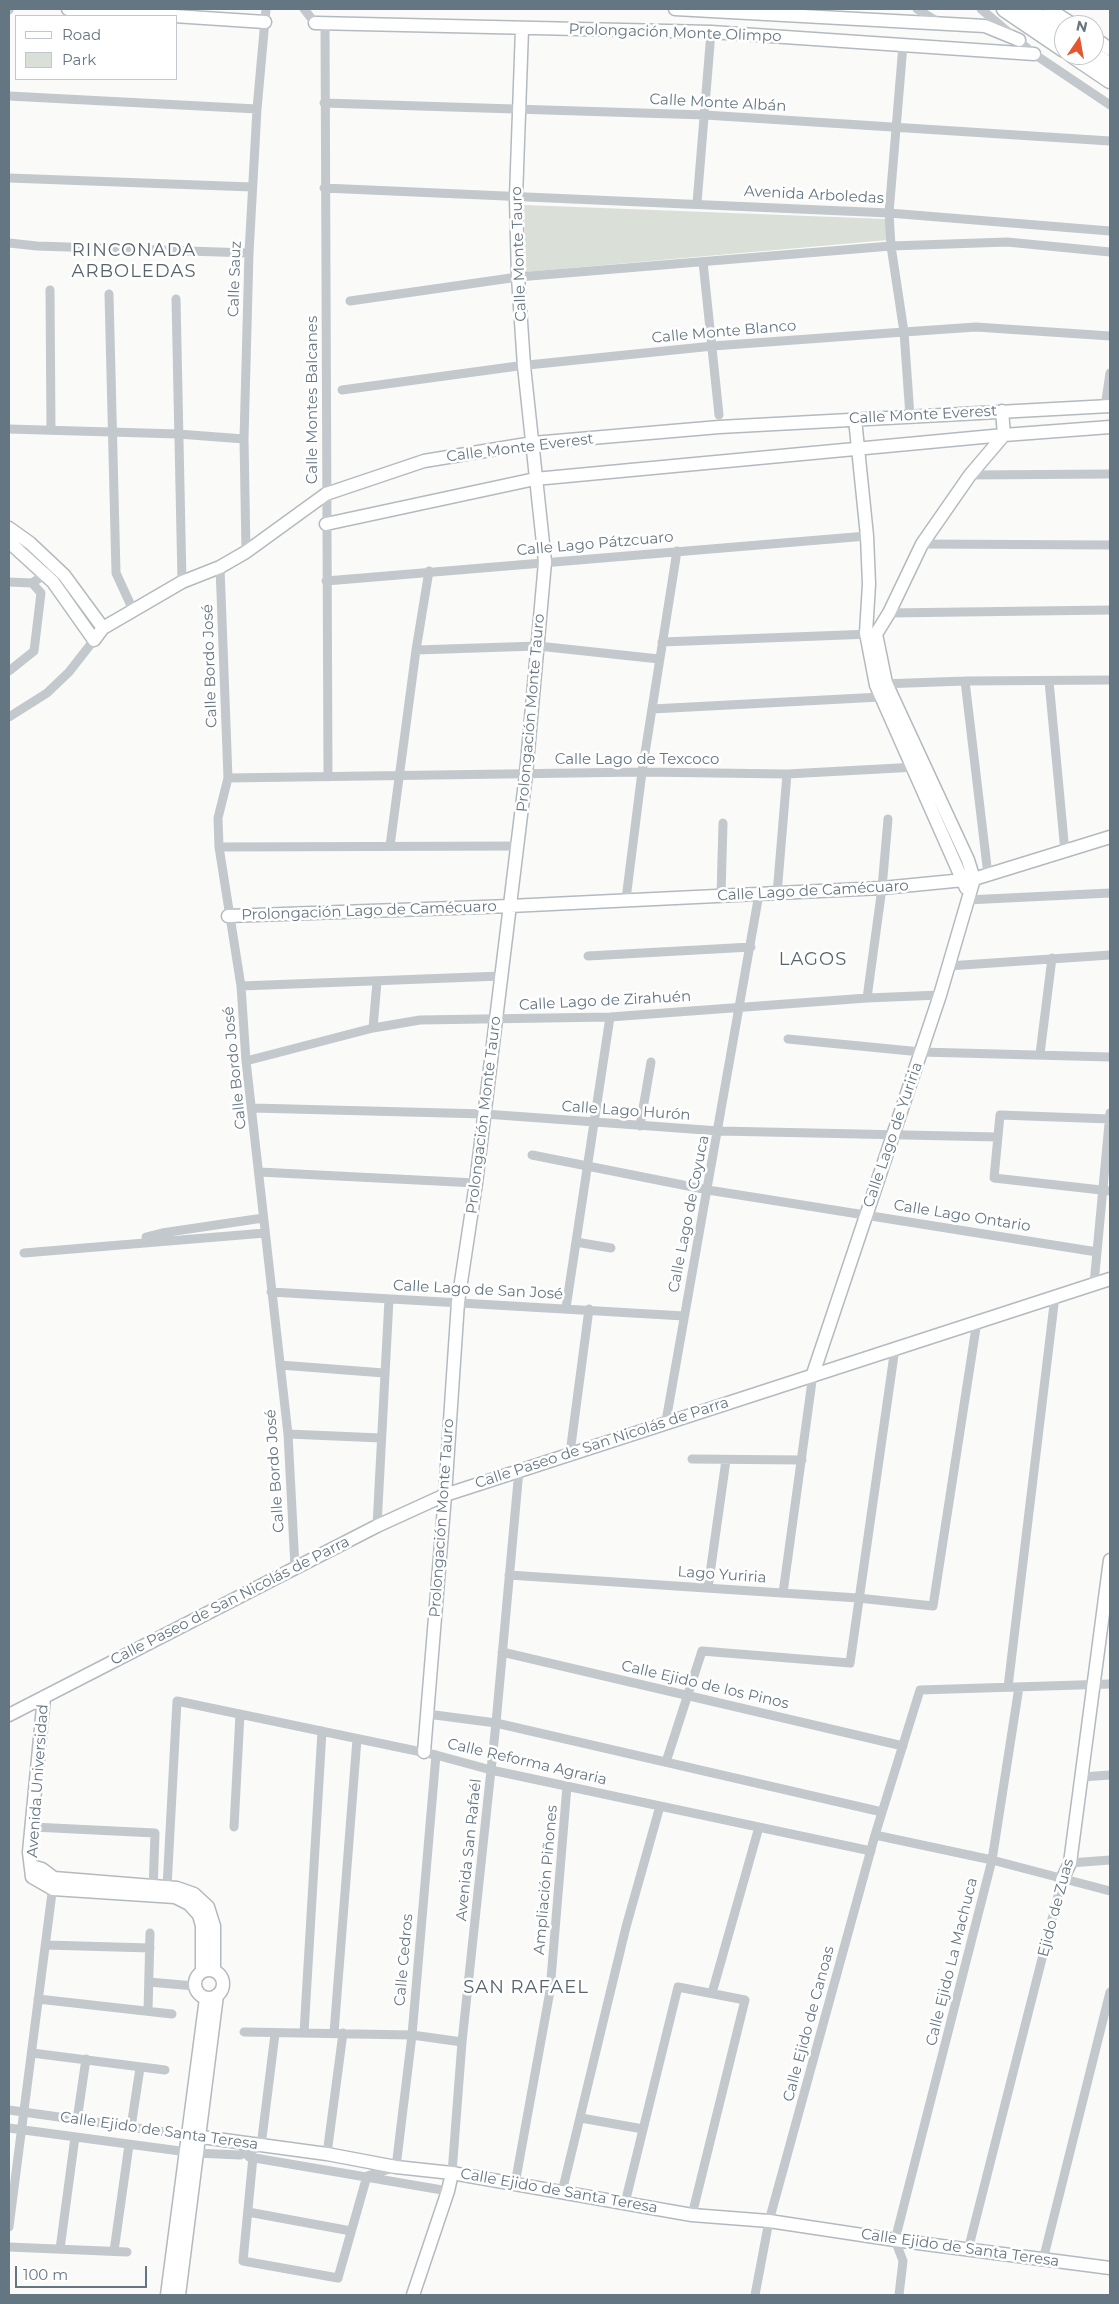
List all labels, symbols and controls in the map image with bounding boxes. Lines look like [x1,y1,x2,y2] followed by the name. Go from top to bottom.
[15,15,178,80] legend
[1054,15,1104,65] north arrow
[1075,16,1089,36] text: N
[568,20,782,46] street label: Prolongación Monte Olimpo
[62,25,101,44] text: Road
[62,50,96,69] text: Park
[649,90,787,116] street label: Calle Monte Albán
[744,182,884,208] street label: Avenida Arboledas
[508,186,530,322] street label: Calle Monte Tauro
[70,240,198,282] district label: RINCONADA ARBOLEDAS
[225,241,245,317] street label: Calle Sauz
[304,316,322,484] street label: Calle Montes Balcanes
[651,317,797,347] street label: Calle Monte Blanco
[849,402,997,428] street label: Calle Monte Everest
[445,430,595,466] street label: Calle Monte Everest
[516,528,674,560] street label: Calle Lago Pátzcuaro
[199,604,221,728] street label: Calle Bordo José
[513,613,549,813] street label: Prolongación Monte Tauro
[555,751,719,769] street label: Calle Lago de Texcoco
[717,877,909,905] street label: Calle Lago de Camécuaro
[241,898,497,924] street label: Prolongación Lago de Camécuaro
[778,949,848,971] district label: LAGOS
[518,988,692,1014] street label: Calle Lago de Zirahuén
[220,1006,250,1130] street label: Calle Bordo José
[463,1015,505,1215] street label: Prolongación Monte Tauro
[860,1060,926,1210] street label: Calle Lago de Yuriria
[561,1098,691,1124] street label: Calle Lago Hurón
[665,1134,713,1294] street label: Calle Lago de Coyuca
[892,1196,1032,1236] street label: Calle Lago Ontario
[392,1277,564,1303] street label: Calle Lago de San José
[473,1393,731,1493] street label: Calle Paseo de San Nicolás de Parra
[262,1409,288,1533] street label: Calle Bordo José
[426,1418,458,1618] street label: Prolongación Monte Tauro
[108,1533,352,1669] street label: Calle Paseo de San Nicolás de Parra
[677,1563,767,1587] street label: Lago Yuriria
[619,1657,791,1713] street label: Calle Ejido de los Pinos
[24,1704,52,1858] street label: Avenida Universidad
[445,1735,609,1789] street label: Calle Reforma Agraria
[453,1778,485,1922] street label: Avenida San Rafaél
[530,1804,562,1956] street label: Ampliación Piñones
[1034,1857,1078,1959] street label: Ejido de Zuas
[922,1876,982,2048] street label: Calle Ejido La Machuca
[391,1913,417,2007] street label: Calle Cedros
[780,1944,838,2104] street label: Calle Ejido de Canoas
[462,1977,590,1999] district label: SAN RAFAEL
[59,2108,259,2154] street label: Calle Ejido de Santa Teresa
[459,2165,659,2217] street label: Calle Ejido de Santa Teresa
[860,2225,1060,2271] street label: Calle Ejido de Santa Teresa
[18,2256,150,2288] scale bar
[23,2265,68,2284] text: 100 m

